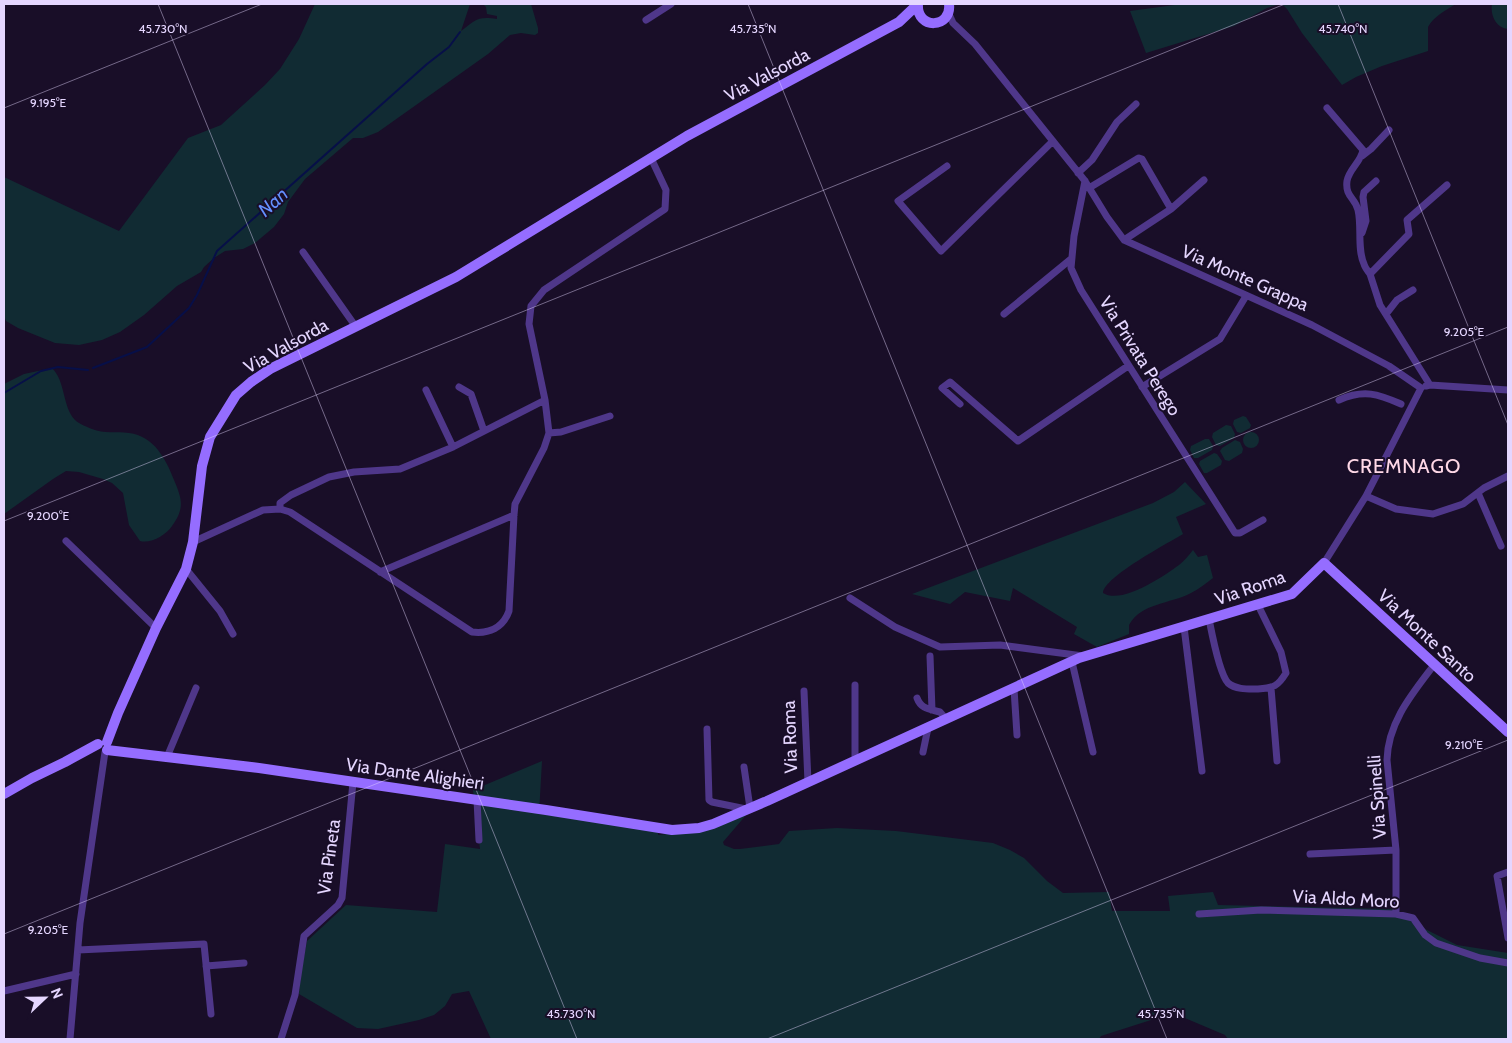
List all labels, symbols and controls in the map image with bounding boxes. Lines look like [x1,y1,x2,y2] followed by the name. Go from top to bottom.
[139,21,187,36] text: 45.730°N
[730,21,776,36] text: 45.735°N
[1319,21,1367,36] text: 45.740°N
[721,43,813,107] street label: Via Valsorda
[30,95,66,110] text: 9.195°E
[253,183,293,221] water label: Nan
[1178,240,1312,316] street label: Via Monte Grappa
[1094,292,1186,420] street label: Via Privata Perego
[240,314,332,378] street label: Via Valsorda
[1444,324,1485,339] text: 9.205°E
[1347,454,1461,478] district label: CREMNAGO
[27,508,69,523] text: 9.200°E
[1212,566,1288,610] street label: Via Roma
[1373,585,1481,687] street label: Via Monte Santo
[778,700,802,774] street label: Via Roma
[1445,737,1483,752] text: 9.210°E
[344,753,486,795] street label: Via Dante Alighieri
[1363,754,1391,840] street label: Via Spinelli
[313,817,345,896] street label: Via Pineta
[1292,885,1400,913] street label: Via Aldo Moro
[28,922,69,937] text: 9.205°E
[20,973,70,1023] north arrow
[47,985,67,1001] text: N
[547,1006,595,1021] text: 45.730°N
[1138,1006,1184,1021] text: 45.735°N

